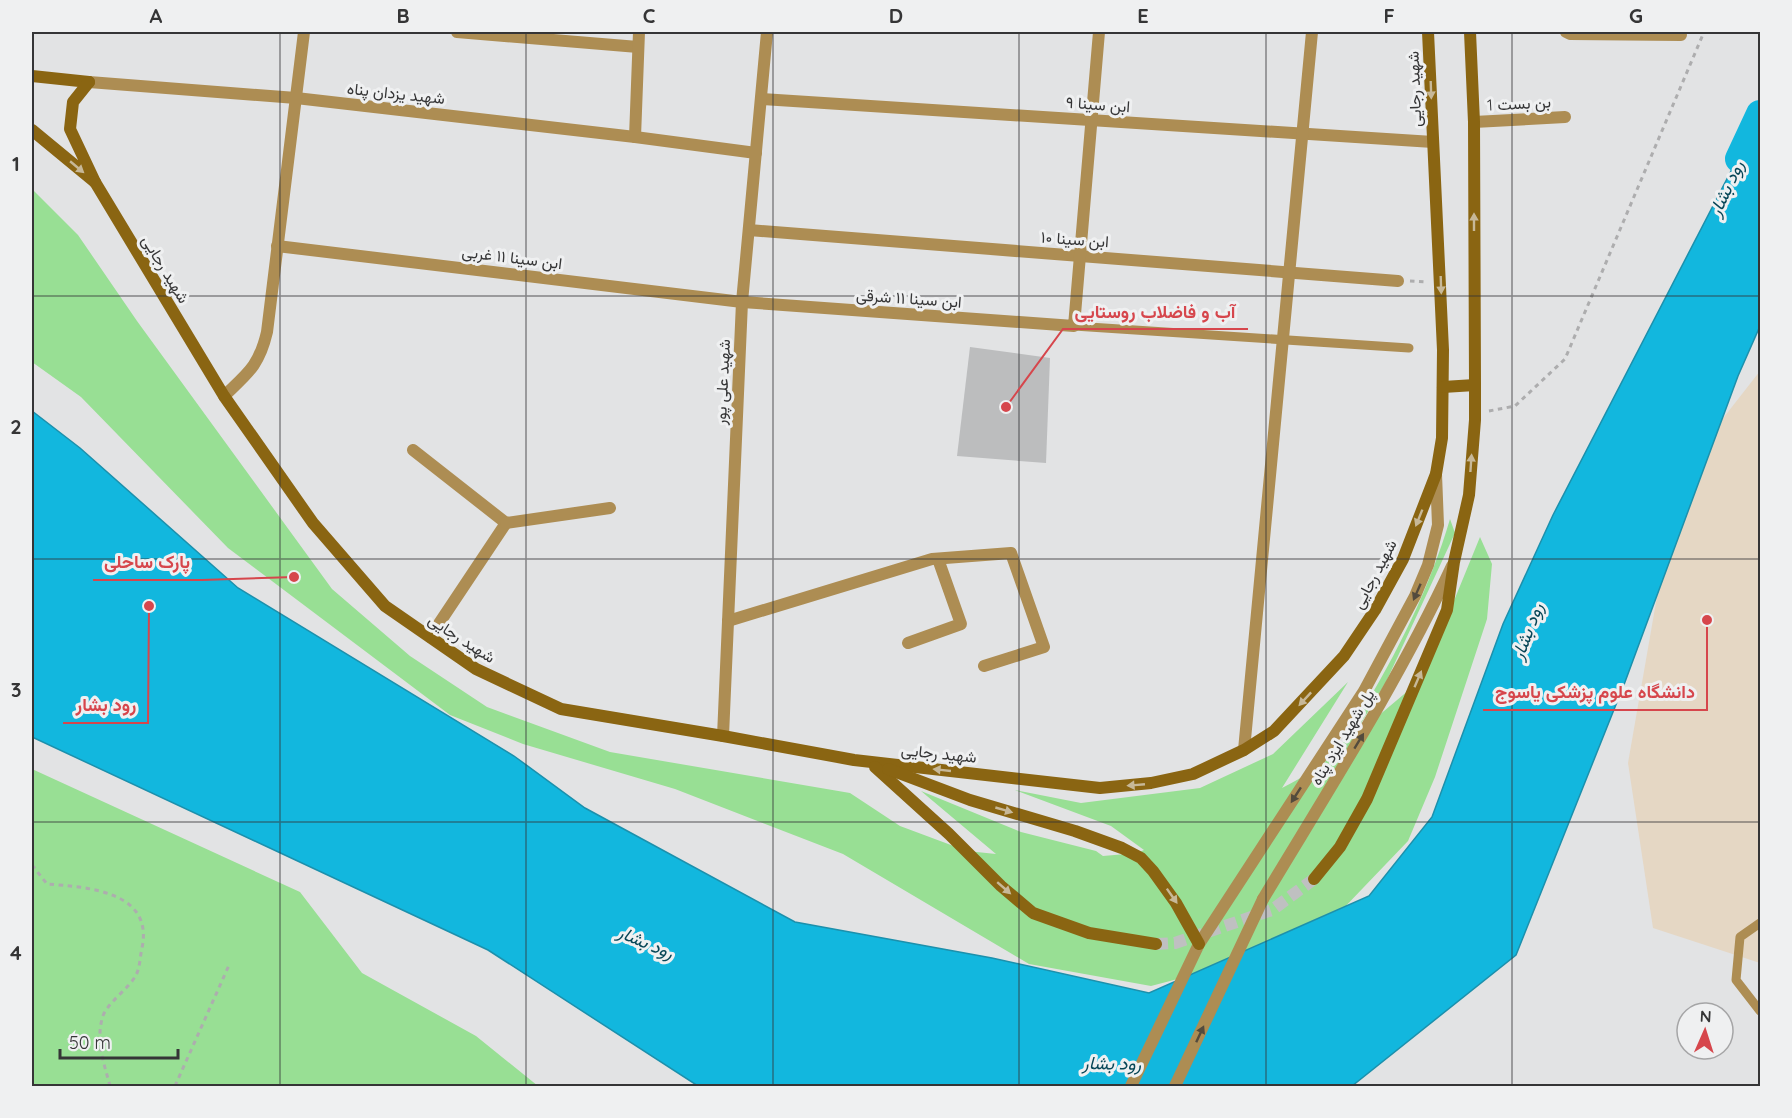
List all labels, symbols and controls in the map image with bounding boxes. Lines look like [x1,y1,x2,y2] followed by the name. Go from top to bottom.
[150,3,163,28] text: A
[396,3,410,28] text: B
[643,3,656,28] text: C
[889,3,903,28] text: D
[1137,3,1149,28] text: E
[1383,3,1395,28] text: F
[1629,3,1643,28] text: G
[1403,51,1426,127] street label: شهید رجایی
[346,78,446,110] street label: شهید یزدان پناه
[1426,80,1435,99] one-way arrow
[1487,91,1552,116] street label: بن بست 1
[1065,92,1131,117] street label: ابن سینا ۹
[12,151,20,176] text: 1
[1703,156,1749,220] water label: رود بشار
[69,161,85,174] one-way arrow
[1469,212,1479,231] one-way arrow
[1040,227,1110,252] street label: ابن سینا ۱۰
[137,231,194,307] street label: شهید رجایی
[461,241,563,274] street label: ابن سینا ۱۱ غربی
[1436,275,1445,294] one-way arrow
[855,284,962,313] street label: ابن سینا ۱۱ شرقی
[1063,293,1248,329] callout: آب و فاضلاب روستایی
[1075,300,1237,323] text: آب و فاضلاب روستایی
[710,339,736,427] street label: شهید علی پور
[10,414,22,439] text: 2
[1467,454,1476,473] one-way arrow
[1414,509,1423,527] one-way arrow
[1347,536,1402,613] street label: شهید رجایی
[93,544,202,580] callout: پارک ساحلی
[104,550,190,574] text: پارک ساحلی
[1412,583,1421,600] one-way arrow
[1505,599,1548,664] water label: رود بشار
[424,609,499,668] street label: شهید رجایی
[1413,669,1423,687] one-way arrow
[1483,674,1707,710] callout: دانشگاه علوم پزشکی یاسوج
[11,677,21,702] text: 3
[1495,680,1695,704] text: دانشگاه علوم پزشکی یاسوج
[1306,686,1380,790] street label: پل شهید ایزد پناه
[63,687,148,723] callout: رود بشار
[1298,692,1312,706] one-way arrow
[75,693,136,716] text: رود بشار
[1354,732,1364,749] one-way arrow
[900,739,978,768] street label: شهید رجایی
[932,765,951,775] one-way arrow
[1126,780,1145,790] one-way arrow
[1290,787,1302,803] one-way arrow
[995,806,1013,815] one-way arrow
[996,881,1011,894] one-way arrow
[1166,888,1178,904] one-way arrow
[614,920,678,964] water label: رود بشار
[10,940,22,965] text: 4
[1675,1001,1735,1061] north arrow
[1699,1006,1712,1026] text: N
[60,1022,178,1060] scale bar
[1196,1025,1205,1042] one-way arrow
[69,1031,111,1054] text: 50 m
[1081,1051,1142,1075] water label: رود بشار

